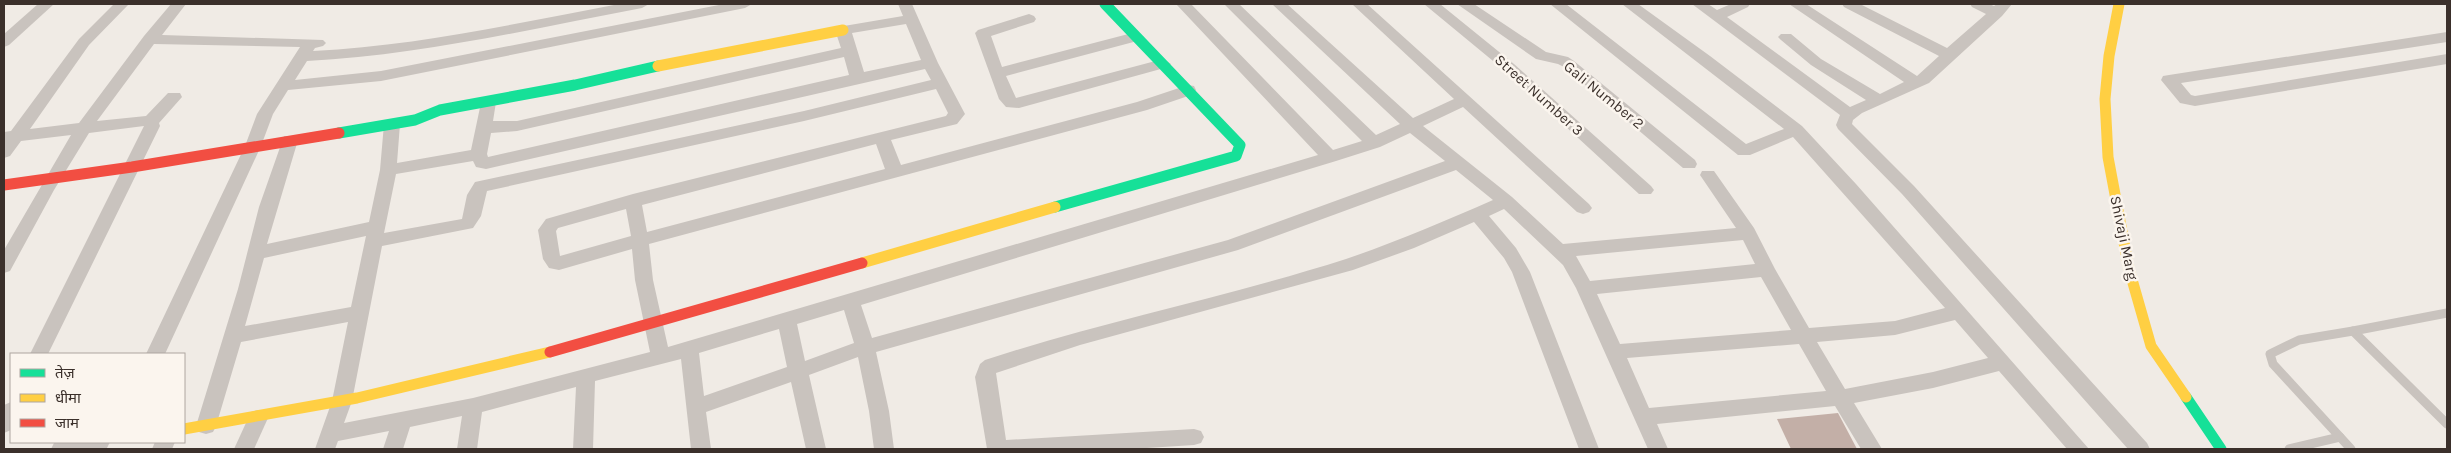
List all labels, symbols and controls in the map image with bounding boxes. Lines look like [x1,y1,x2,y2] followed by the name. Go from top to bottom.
[1491,51,1587,139] street label: Street Number 3
[1560,57,1648,133] street label: Gali Number 2
[2106,194,2142,282] street label: Shivaji Marg
[10,353,185,443] legend
[55,364,76,382] text: तेज़
[55,389,82,407] text: धीमा
[55,414,80,432] text: जाम

